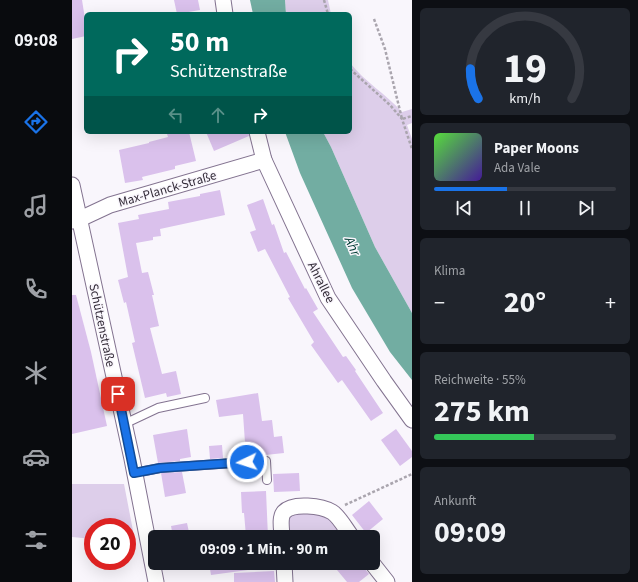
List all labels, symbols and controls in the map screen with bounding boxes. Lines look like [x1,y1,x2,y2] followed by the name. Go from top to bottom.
[170,22,229,62] text: 50 m
[14,28,58,53] text: 09:08
[104,28,156,80] icon: right
[503,39,547,99] text: 19
[170,59,287,84] text: Schützenstraße
[509,88,541,109] text: km/h
[165,104,187,126] icon: left
[207,104,229,126] icon: ahead
[249,104,271,126] icon: right
[22,108,50,136] icon: directions
[494,138,579,159] text: Paper Moons
[494,159,540,177] text: Ada Vale
[116,166,218,212] street label: Max-Planck-Straße
[22,192,50,220] icon: music
[453,197,475,219] icon: previous
[514,197,536,219] icon: pause
[575,197,597,219] icon: next
[339,233,366,260] water label: Ahr
[303,259,339,306] street label: Ahrallee
[434,262,465,280] text: Klima
[22,275,50,303] icon: phone
[504,281,546,324] text: 20°
[84,282,120,368] street label: Schützenstraße
[434,287,445,319] text: −
[605,287,616,319] text: +
[22,359,50,387] icon: climate
[434,371,526,389] text: Reichweite · 55%
[101,377,135,411] pin
[107,383,129,405] icon: arrive
[434,390,530,433] text: 275 km
[226,441,268,483] position arrow
[22,443,50,471] icon: car
[434,492,476,510] text: Ankunft
[434,511,506,554] text: 09:09
[84,518,136,570] speed limit sign: 20
[22,526,50,554] icon: filters
[200,539,328,560] text: 09:09 · 1 Min. · 90 m

